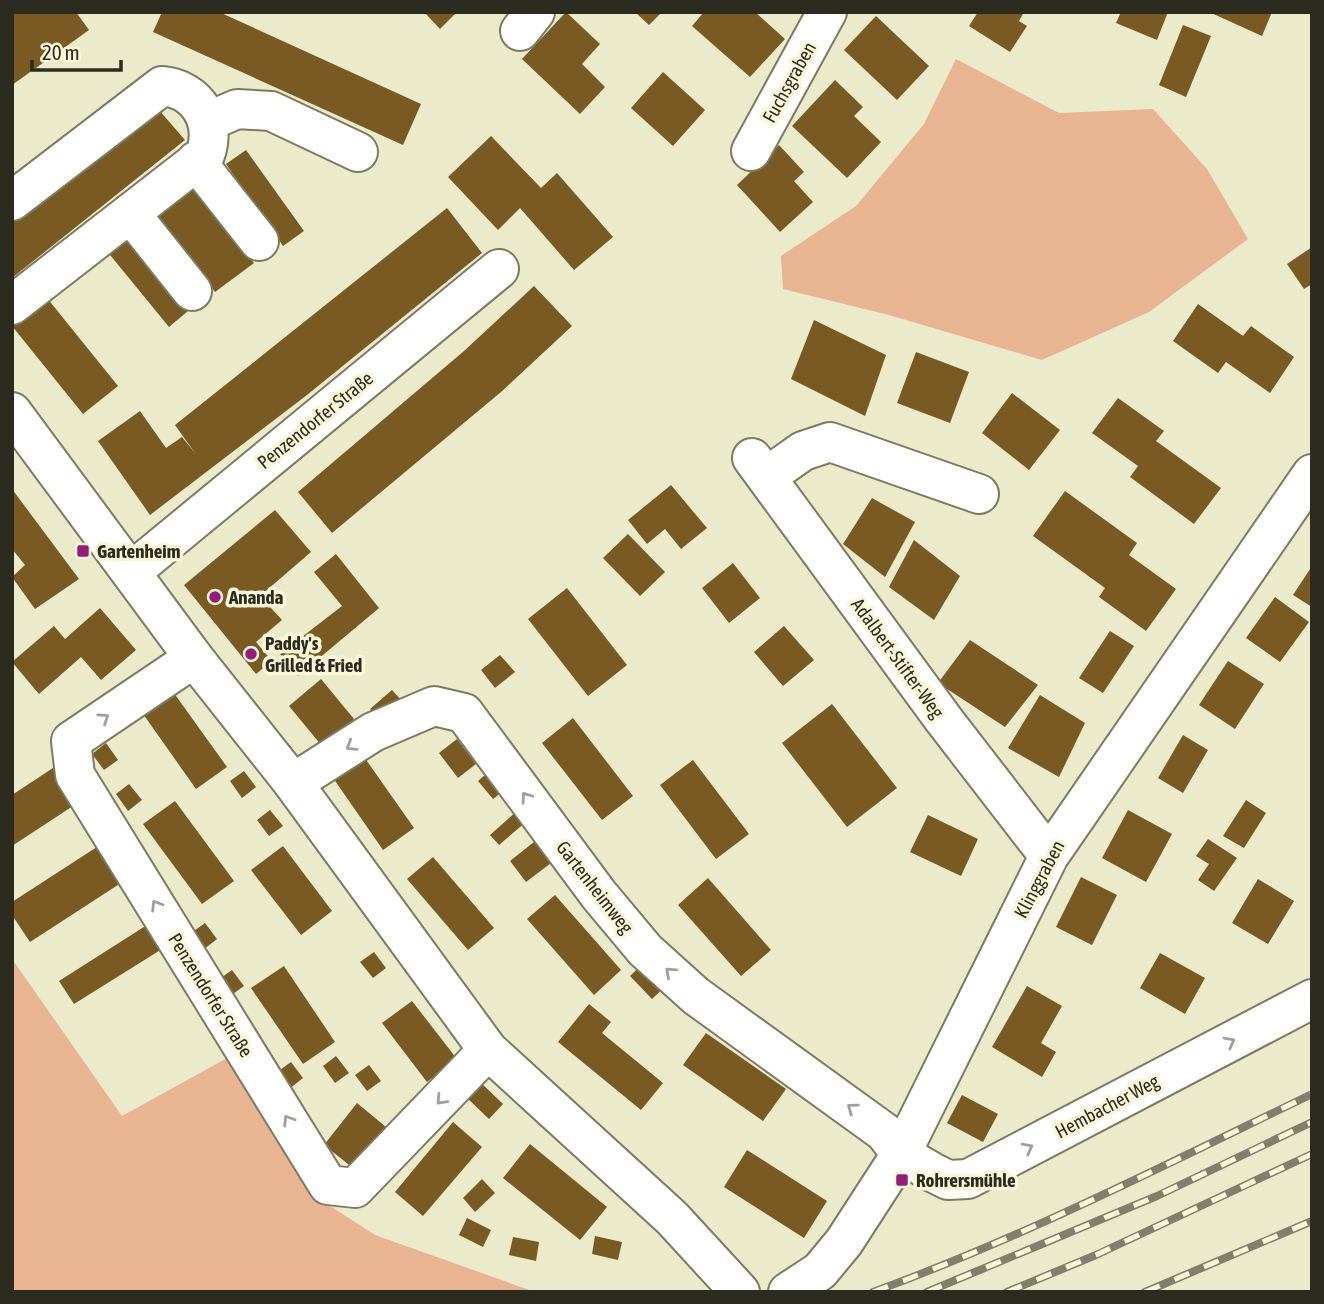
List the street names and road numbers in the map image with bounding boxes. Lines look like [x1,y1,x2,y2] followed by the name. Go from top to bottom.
[758,38,820,126] street label: Fuchsgraben
[253,367,377,473] street label: Penzendorfer Straße
[847,594,949,723] street label: Adalbert-Stifter-Weg
[552,836,638,938] street label: Gartenheimweg
[1009,836,1069,922] street label: Klinggraben
[164,929,258,1061] street label: Penzendorfer Straße
[1051,1069,1163,1143] street label: Hembacher Weg

